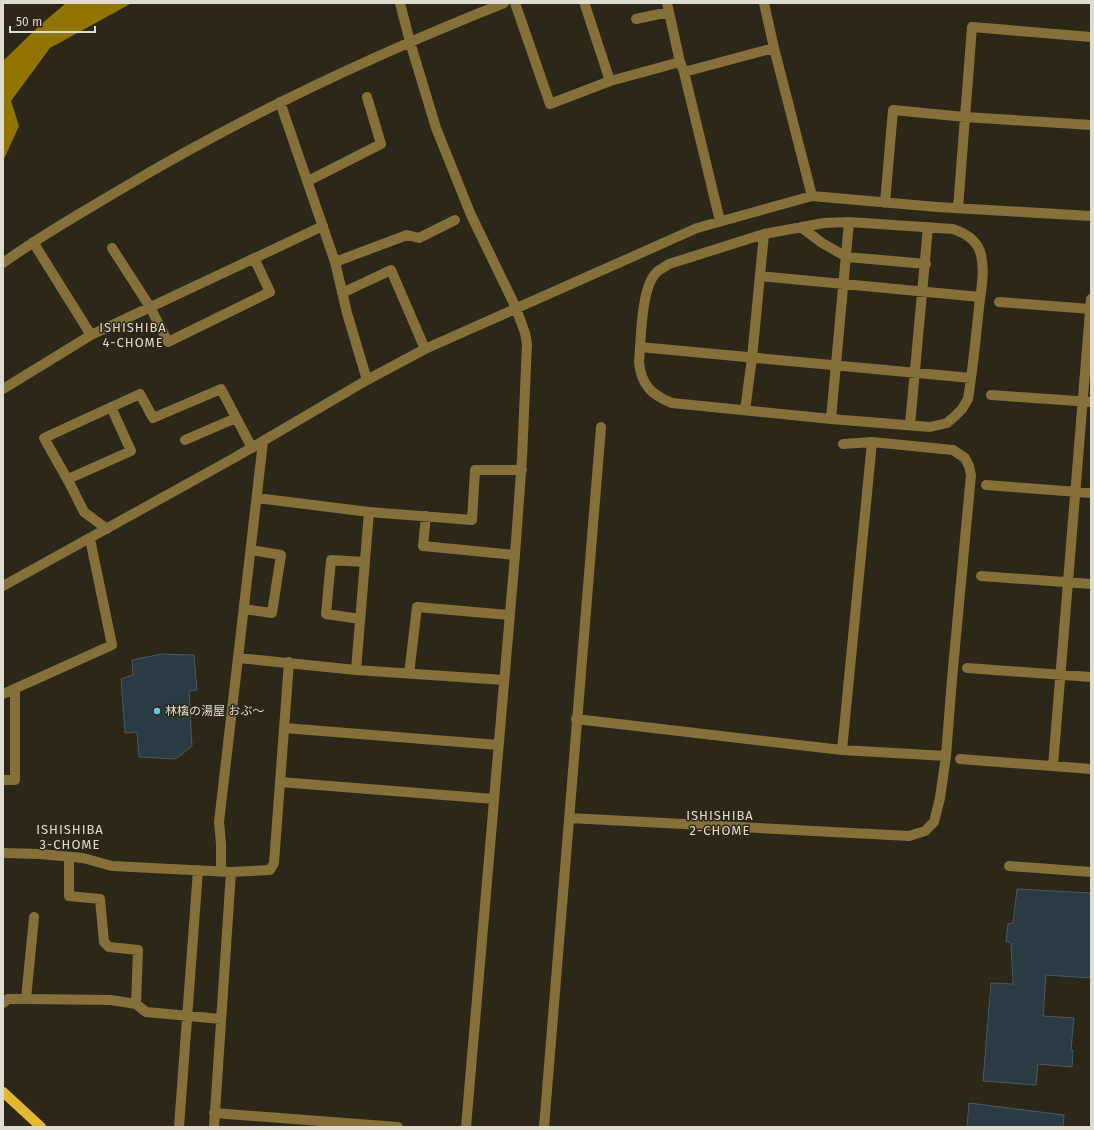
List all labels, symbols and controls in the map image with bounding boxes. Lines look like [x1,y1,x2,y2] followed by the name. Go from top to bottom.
[10,8,95,34] scale bar
[16,15,42,29] text: 50 m
[99,320,167,350] district label: ISHISHIBA 4-CHOME
[165,704,264,718] place label: 林檎の湯屋 おぶ～
[152,706,162,716] marker: 林檎の湯屋 おぶ～
[686,808,754,838] district label: ISHISHIBA 2-CHOME
[36,822,104,852] district label: ISHISHIBA 3-CHOME

